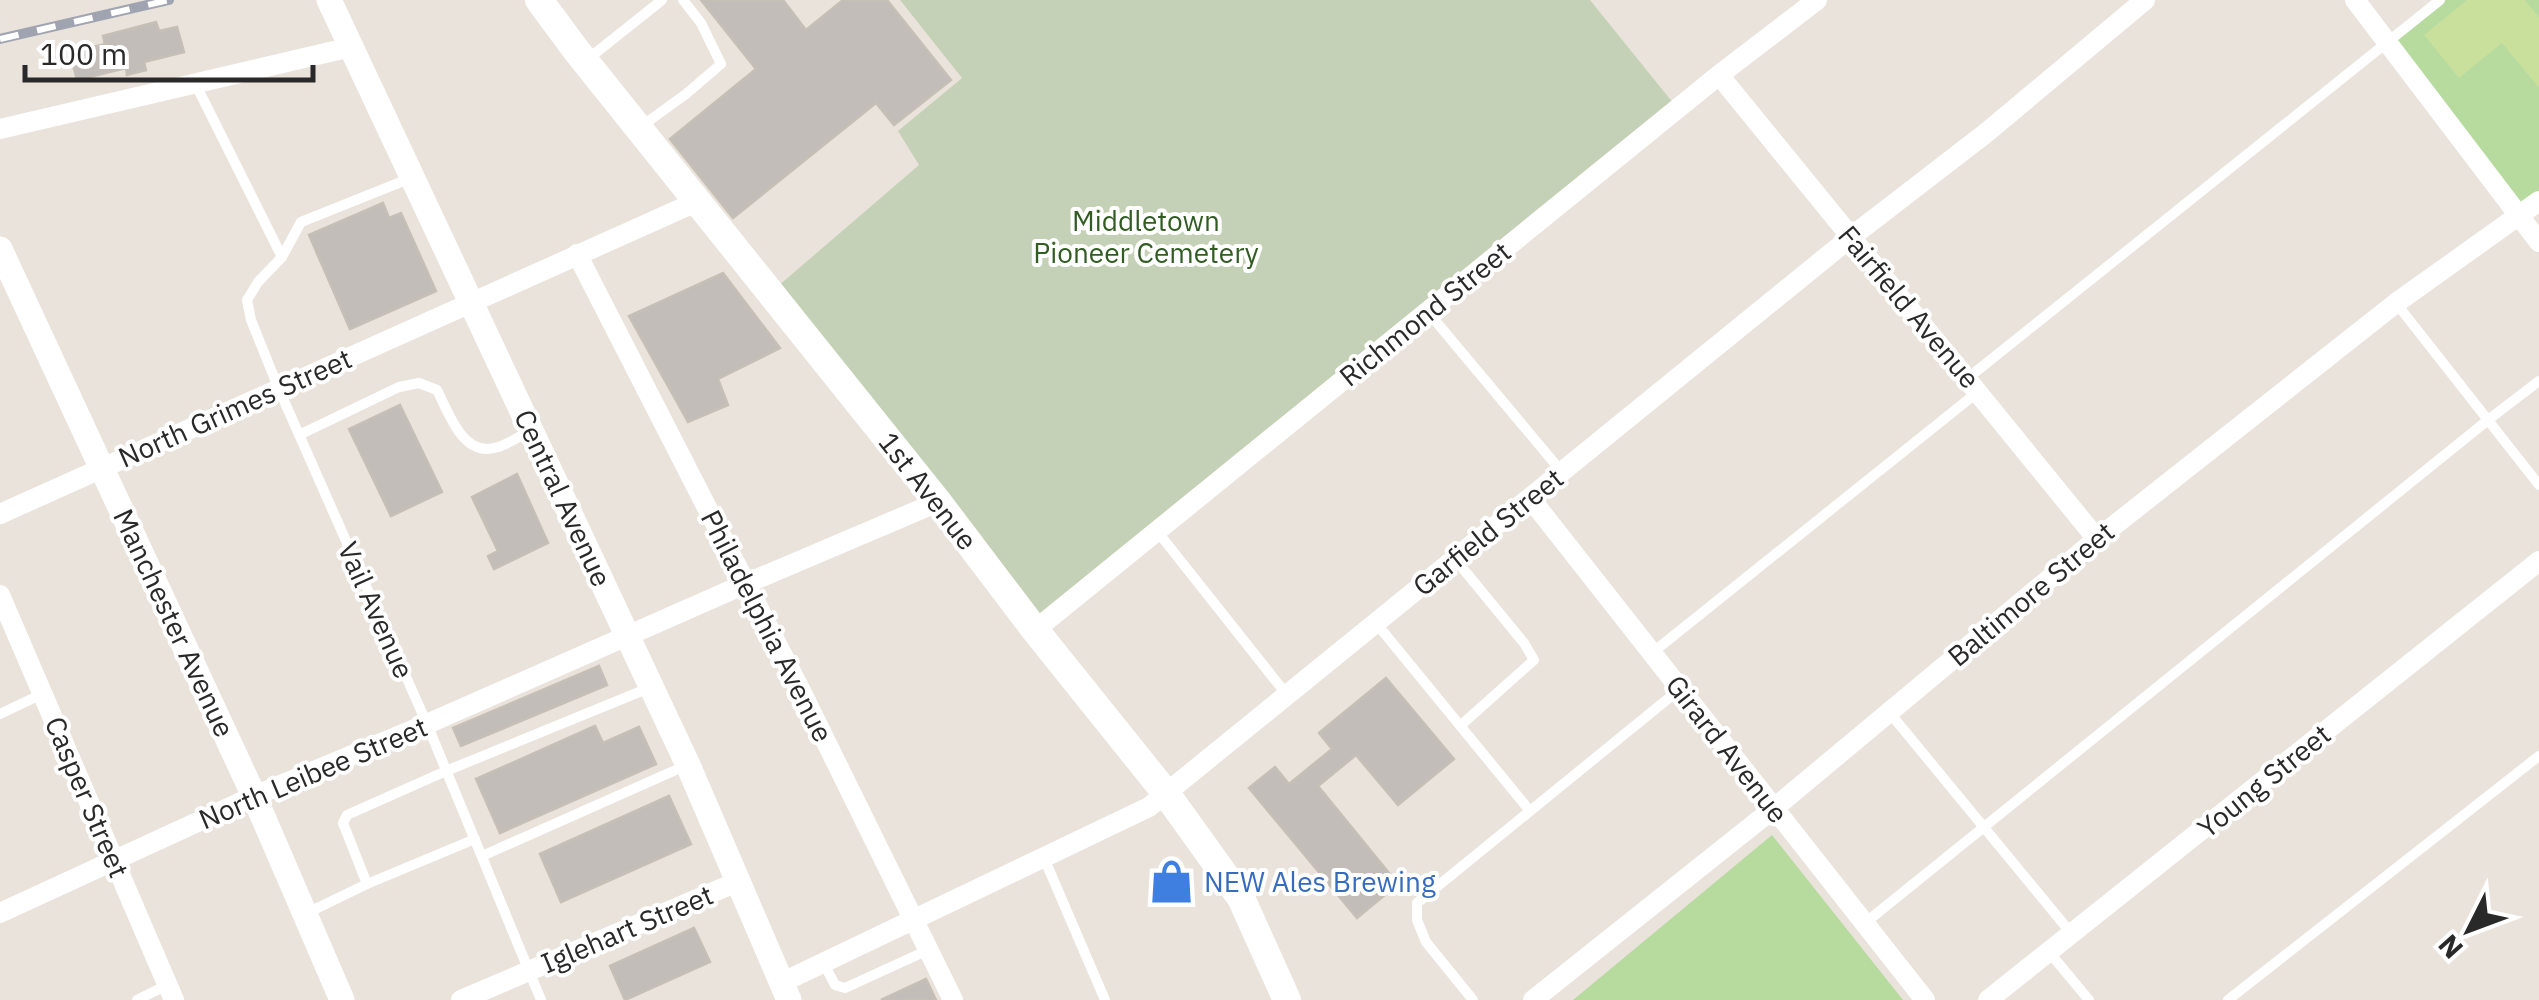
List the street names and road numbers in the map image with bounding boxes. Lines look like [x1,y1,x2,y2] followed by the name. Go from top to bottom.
[1830,217,1989,396] street label: Fairfield Avenue
[1331,233,1518,394] street label: Richmond Street
[112,339,357,476] street label: North Grimes Street
[506,403,621,592] street label: Central Avenue
[871,424,986,557] street label: 1st Avenue
[1405,460,1571,604] street label: Garfield Street
[105,503,244,743] street label: Manchester Avenue
[693,503,842,748] street label: Philadelphia Avenue
[1940,513,2122,674] street label: Baltimore Street
[330,536,423,684] street label: Vail Avenue
[1658,667,1797,830] street label: Girard Avenue
[193,708,433,837] street label: North Leibee Street
[37,711,138,883] street label: Casper Street
[2190,716,2338,846] street label: Young Street
[535,876,718,981] street label: Iglehart Street

